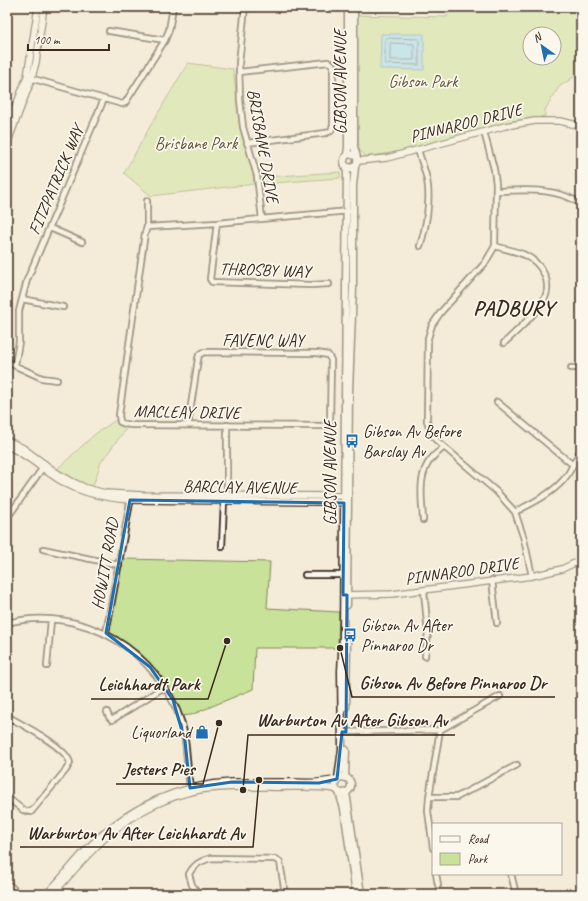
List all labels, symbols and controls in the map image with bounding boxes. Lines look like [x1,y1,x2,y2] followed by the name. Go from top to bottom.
[28,26,109,52] scale bar
[522,26,562,66] north arrow
[330,27,351,135] street label: GIBSON AVENUE
[530,29,545,45] text: N
[34,32,61,48] text: 100 m
[388,71,459,92] park label: Gibson Park
[243,88,284,207] street label: BRISBANE DRIVE
[408,98,527,147] street label: PINNAROO DRIVE
[24,119,90,238] street label: FITZPATRICK WAY
[155,133,239,154] park label: Brisbane Park
[219,258,313,282] street label: THROSBY WAY
[473,295,558,321] district label: PADBURY
[222,330,306,351] street label: FAVENC WAY
[134,401,243,423] street label: MACLEAY DRIVE
[320,418,341,526] street label: GIBSON AVENUE
[363,421,462,462] place label: Gibson Av Before Barclay Av
[344,433,360,449] bus stop icon: Gibson Av Before Barclay Av
[183,476,300,499] street label: BARCLAY AVENUE
[87,515,124,611] street label: HOWITT ROAD
[404,552,523,589] street label: PINNAROO DRIVE
[361,615,454,656] place label: Gibson Av After Pinnaroo Dr
[342,627,358,643] bus stop icon: Gibson Av After Pinnaroo Dr
[352,667,555,697] callout: Gibson Av Before Pinnaroo Dr
[91,669,208,699] callout: Leichhardt Park
[360,672,549,694] text: Gibson Av Before Pinnaroo Dr
[99,673,202,695] text: Leichhardt Park
[248,705,455,735] callout: Warburton Av After Gibson Av
[257,709,449,731] text: Warburton Av After Gibson Av
[131,722,194,743] place label: Liquorland
[194,724,210,740] shop icon: Liquorland
[116,754,203,784] callout: Jesters Pies
[121,758,196,780] text: Jesters Pies
[20,817,253,847] callout: Warburton Av After Leichhardt Av
[27,822,247,844] text: Warburton Av After Leichhardt Av
[432,823,562,875] legend
[468,831,490,847] text: Road
[468,851,489,867] text: Park

